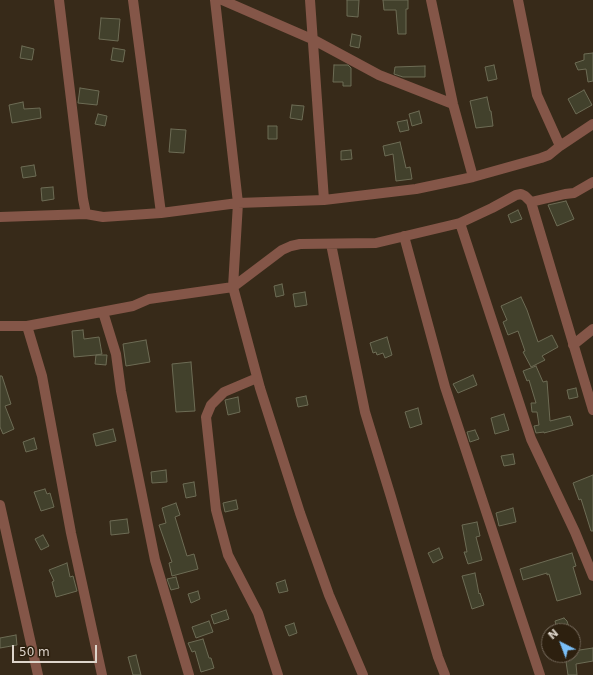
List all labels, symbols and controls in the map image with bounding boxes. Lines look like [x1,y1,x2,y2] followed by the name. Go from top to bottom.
[541,623,581,663] north arrow
[546,627,561,642] text: N
[14,637,99,663] scale bar
[19,645,50,659] text: 50 m

